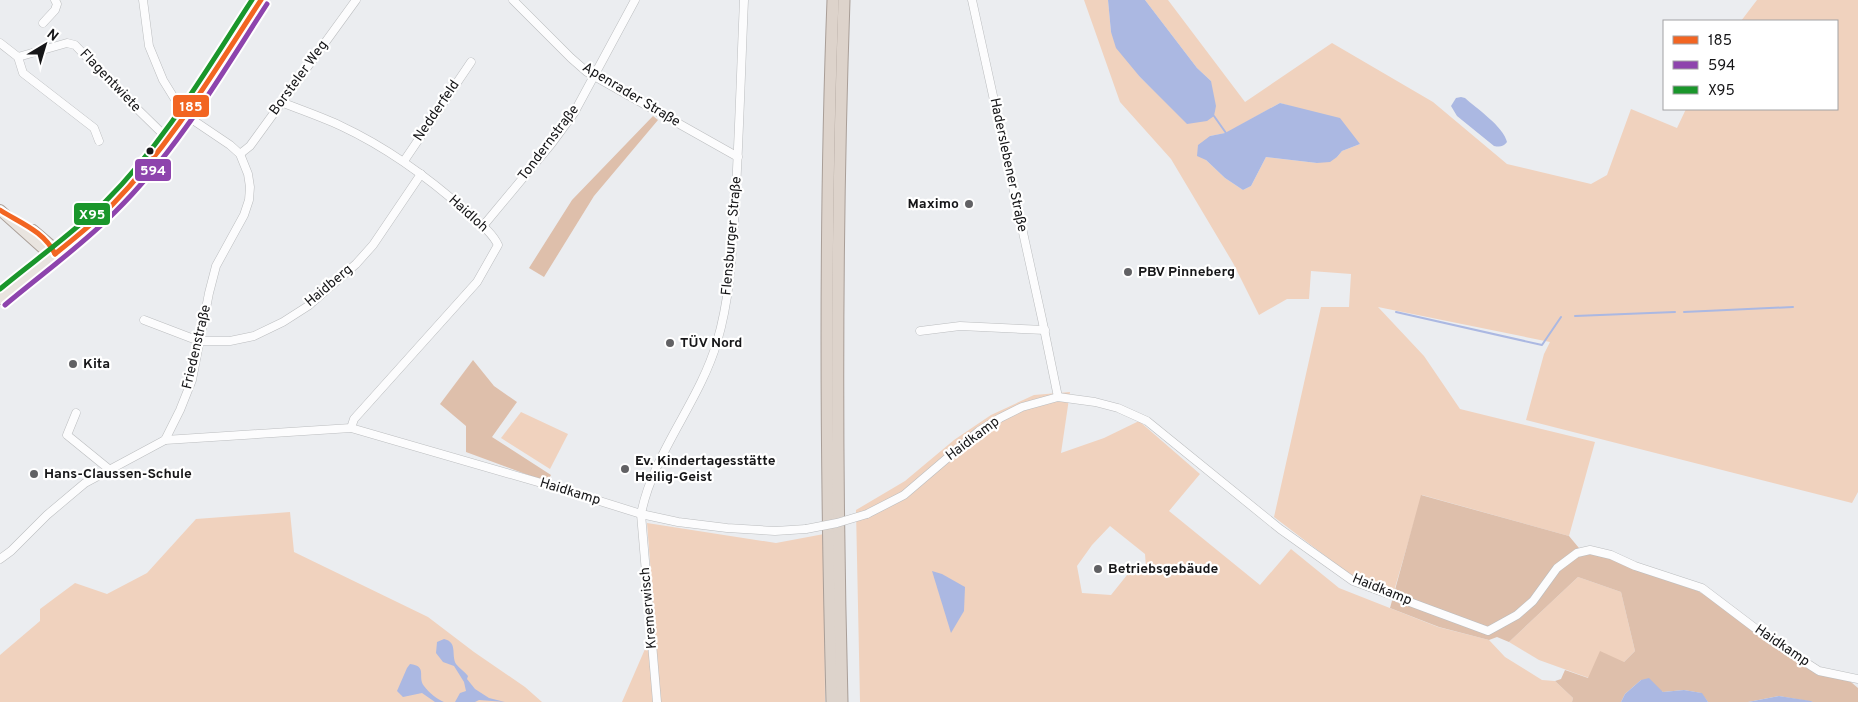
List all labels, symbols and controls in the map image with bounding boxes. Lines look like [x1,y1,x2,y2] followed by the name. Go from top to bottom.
[20,20,70,70] north arrow
[1663,20,1838,110] legend
[43,26,61,46] text: N
[1708,32,1732,51] text: 185
[266,37,332,119] street label: Borsteler Weg
[76,46,144,116] street label: Flagentwiete
[1708,57,1735,76] text: 594
[579,59,683,131] street label: Apenrader Straße
[410,77,464,145] street label: Nedderfeld
[1708,82,1735,101] text: X95
[172,94,210,118] line badge: 185
[985,96,1031,234] street label: Haderslebener Straße
[180,99,202,116] text: 185
[515,102,583,184] street label: Tondernstraße
[145,146,155,156] unlabelled marker
[134,158,172,182] line badge: 594
[140,163,166,180] text: 594
[718,176,746,296] street label: Flensburger Straße
[445,192,491,236] street label: Haidloh
[907,196,959,213] place label: Maximo
[963,198,975,210] marker: Maximo
[73,202,111,226] line badge: X95
[79,207,105,224] text: X95
[302,261,356,311] street label: Haidberg
[1138,264,1235,281] place label: PBV Pinneberg
[1122,266,1134,278] marker: PBV Pinneberg
[179,303,215,391] street label: Friedenstraße
[680,335,742,352] place label: TÜV Nord
[664,337,676,349] marker: TÜV Nord
[83,356,110,373] place label: Kita
[67,358,79,370] marker: Kita
[943,413,1003,465] street label: Haidkamp
[635,453,776,486] place label: Ev. Kindertagesstätte Heilig-Geist
[619,463,631,475] marker: Ev. Kindertagesstätte Heilig-Geist
[44,466,192,483] place label: Hans-Claussen-Schule
[28,468,40,480] marker: Hans-Claussen-Schule
[538,475,603,509] street label: Haidkamp
[1108,561,1219,578] place label: Betriebsgebäude
[1092,563,1104,575] marker: Betriebsgebäude
[637,566,661,650] street label: Kremerwisch
[1350,570,1414,610] street label: Haidkamp
[1751,621,1813,671] street label: Haidkamp

